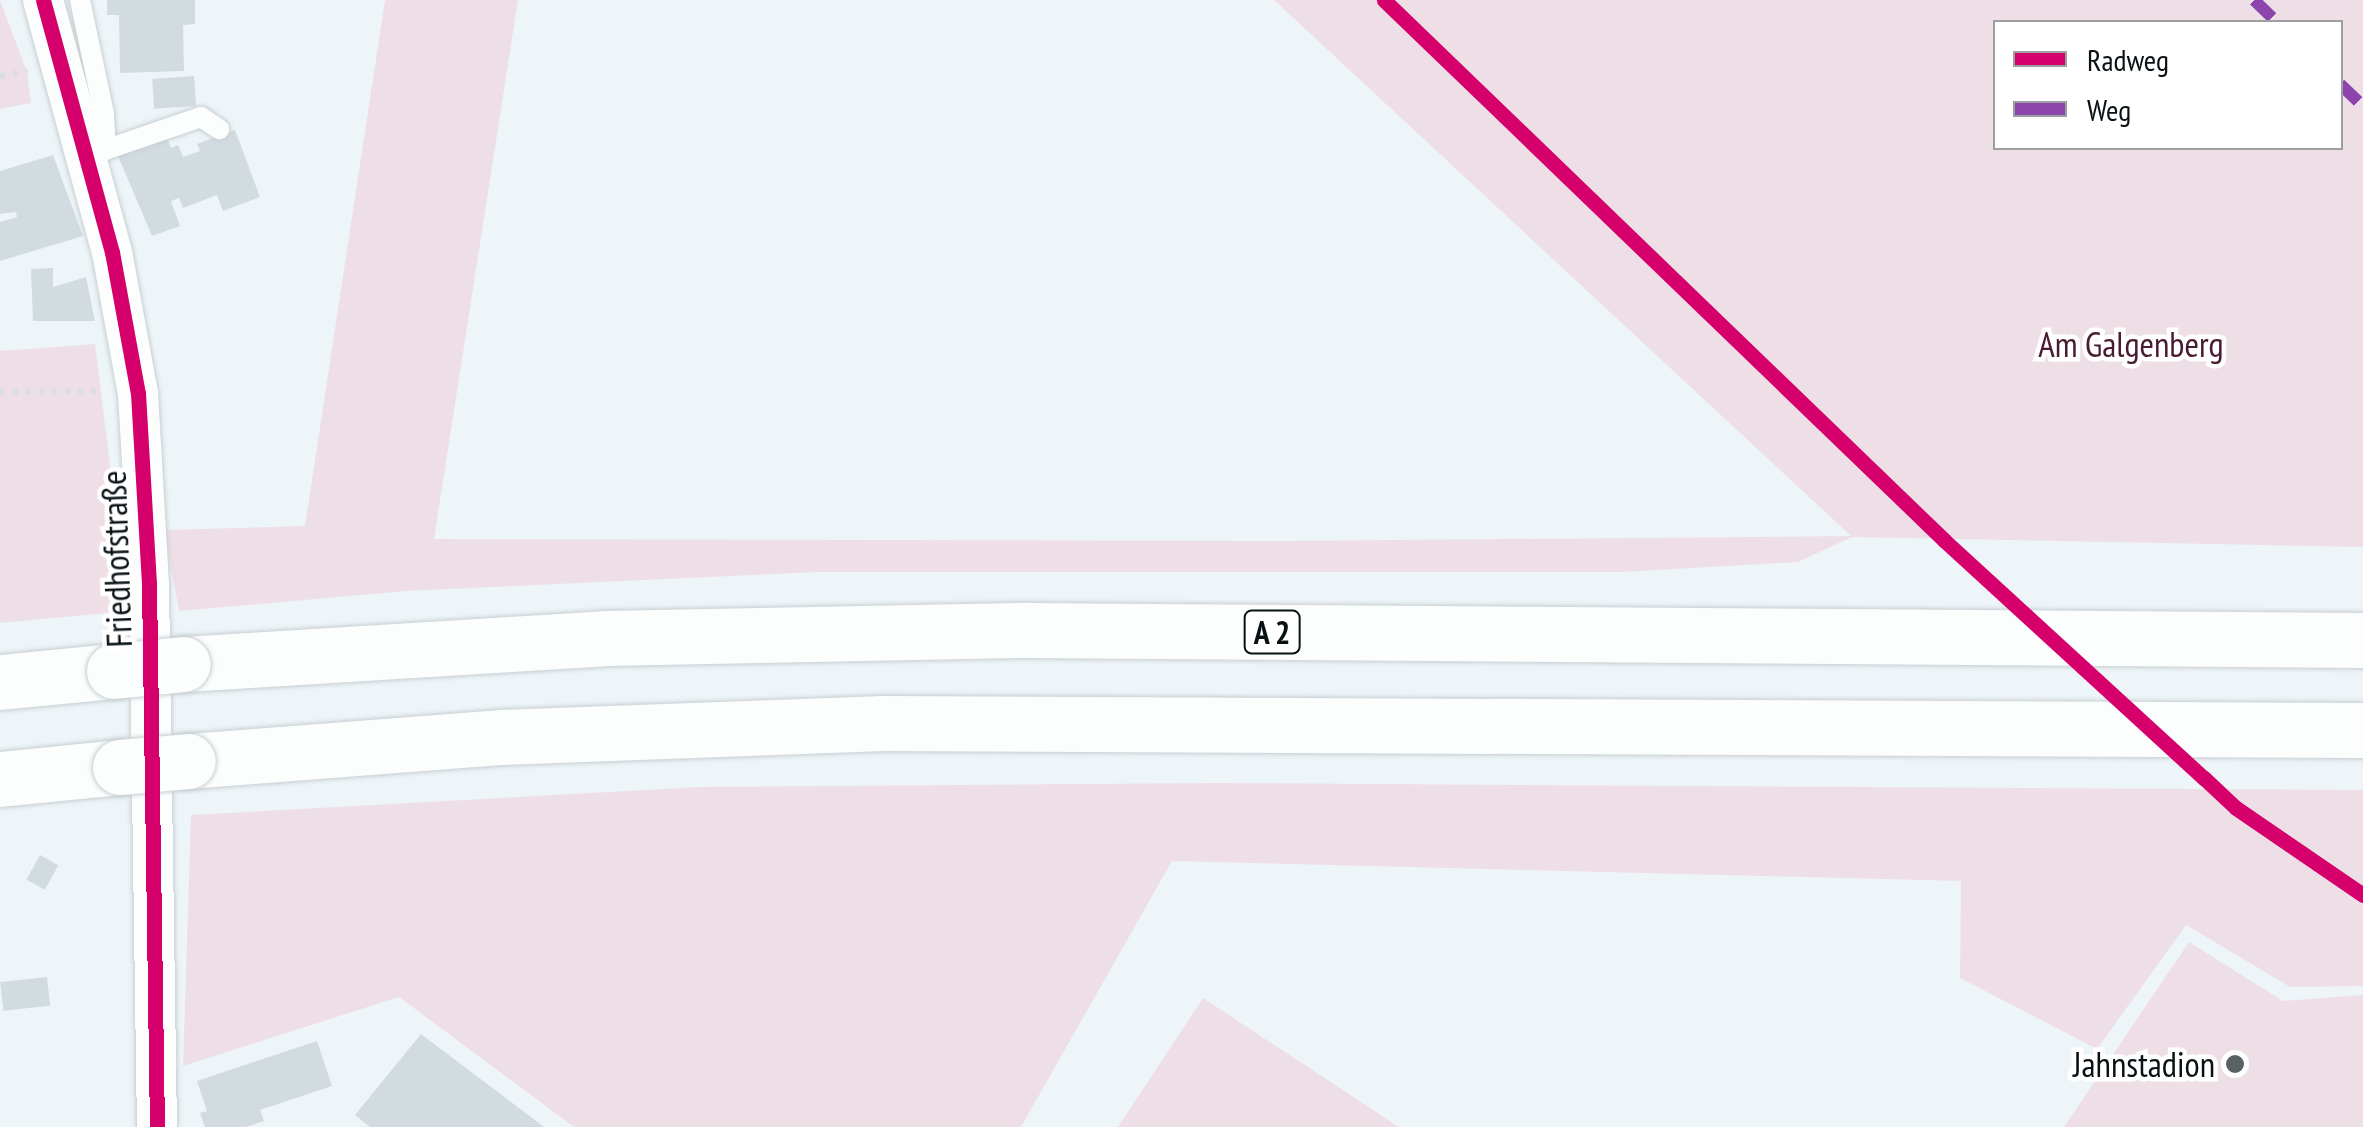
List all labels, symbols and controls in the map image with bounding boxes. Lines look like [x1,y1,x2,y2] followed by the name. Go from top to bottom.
[1993,20,2343,150] legend
[2087,40,2169,79] text: Radweg
[2087,90,2131,129] text: Weg
[2038,323,2224,365] park label: Am Galgenberg
[92,470,140,648] street label: Friedhofstraße
[1242,605,1302,659] road number: A 2
[2073,1043,2215,1085] place label: Jahnstadion
[2224,1053,2246,1075] marker: Jahnstadion

